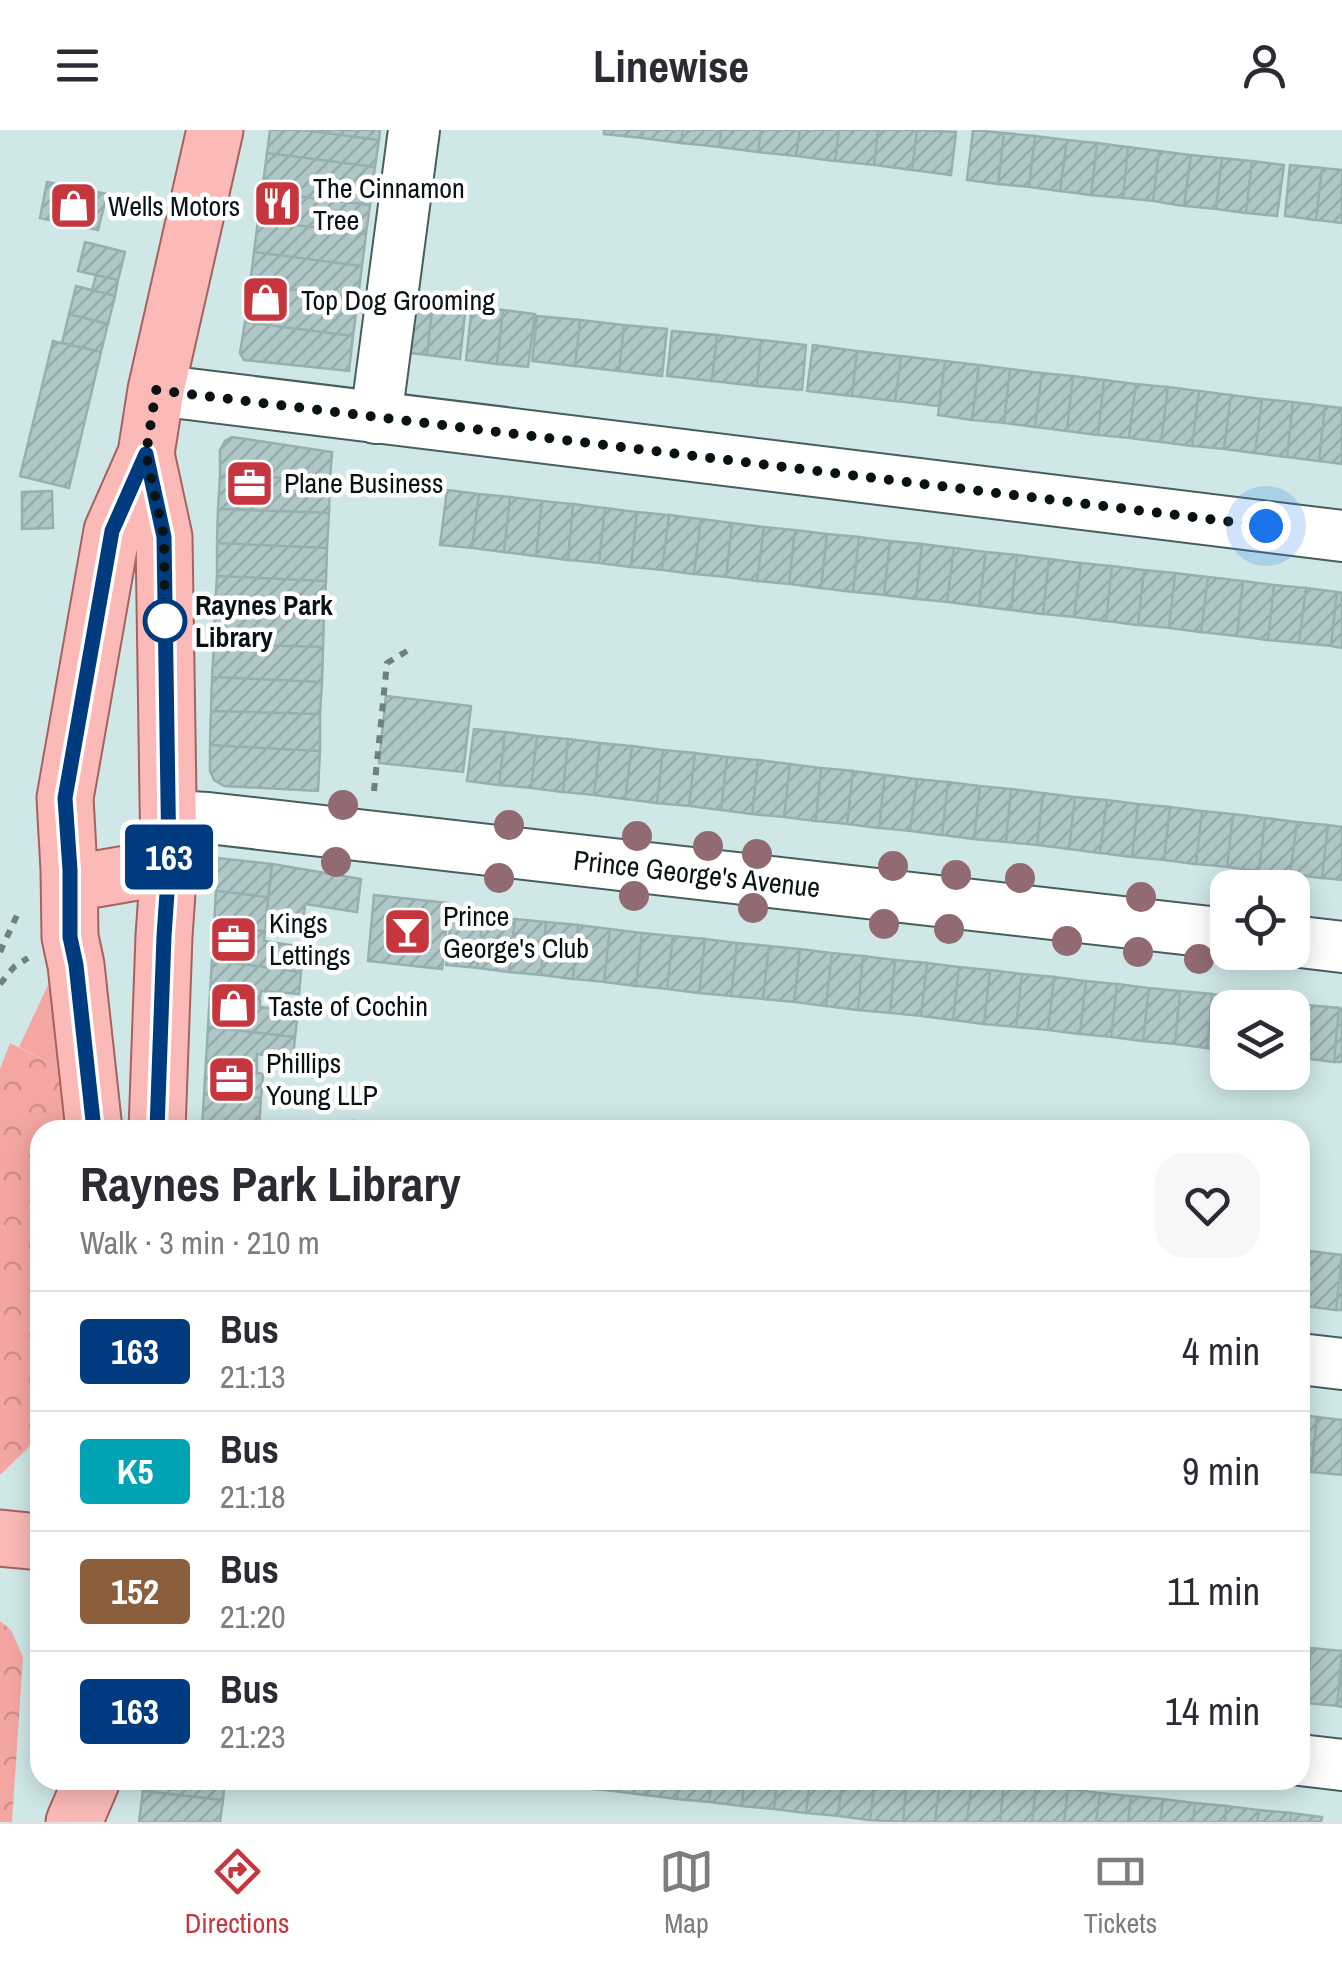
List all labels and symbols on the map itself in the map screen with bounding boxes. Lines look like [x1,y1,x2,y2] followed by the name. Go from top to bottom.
[313,169,465,239] place label: The Cinnamon Tree
[252,178,304,230] restaurant icon: The Cinnamon Tree
[47,180,99,232] shop icon: Wells Motors
[108,187,240,225] place label: Wells Motors
[240,274,292,326] shop icon: Top Dog Grooming
[301,281,495,319] place label: Top Dog Grooming
[223,457,275,509] office icon: Plane Business
[284,464,444,502] place label: Plane Business
[1241,501,1291,551] your location
[195,586,333,656] place label: Raynes Park Library
[144,600,186,642] marker: Raynes Park Library
[111,824,226,890] line badge: 163
[571,841,822,906] street label: Prince George's Avenue
[443,897,589,967] place label: Prince George's Club
[269,904,351,974] place label: Kings Lettings
[382,906,434,958] bar icon: Prince George's Club
[208,913,260,965] office icon: Kings Lettings
[207,980,259,1032] shop icon: Taste of Cochin
[268,987,428,1025] place label: Taste of Cochin
[266,1044,378,1114] place label: Phillips Young LLP
[205,1053,257,1105] office icon: Phillips Young LLP

